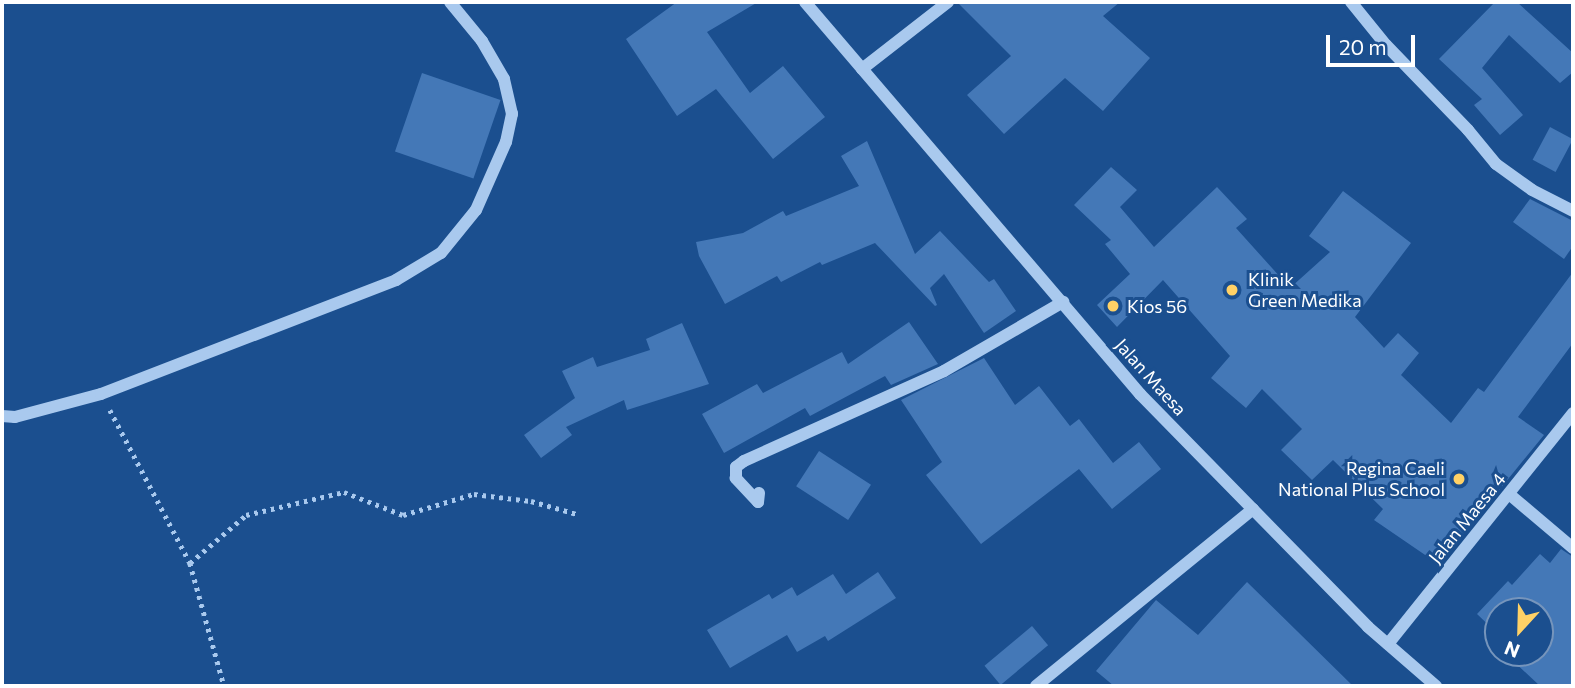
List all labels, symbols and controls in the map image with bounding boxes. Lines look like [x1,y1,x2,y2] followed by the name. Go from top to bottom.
[1330,21,1419,65] scale bar
[1339,34,1387,59] text: 20 m
[1248,269,1362,312] place label: Klinik Green Medika
[1222,280,1242,300] marker: Klinik Green Medika
[1127,295,1187,317] place label: Kios 56
[1105,298,1121,314] marker: Kios 56
[1111,334,1191,420] street label: Jalan Maesa
[1278,458,1445,500] place label: Regina Caeli National Plus School
[1424,468,1510,568] street label: Jalan Maesa 4
[1451,471,1467,487] marker: Regina Caeli National Plus School
[1484,597,1554,667] north arrow
[1501,637,1523,663] text: N

